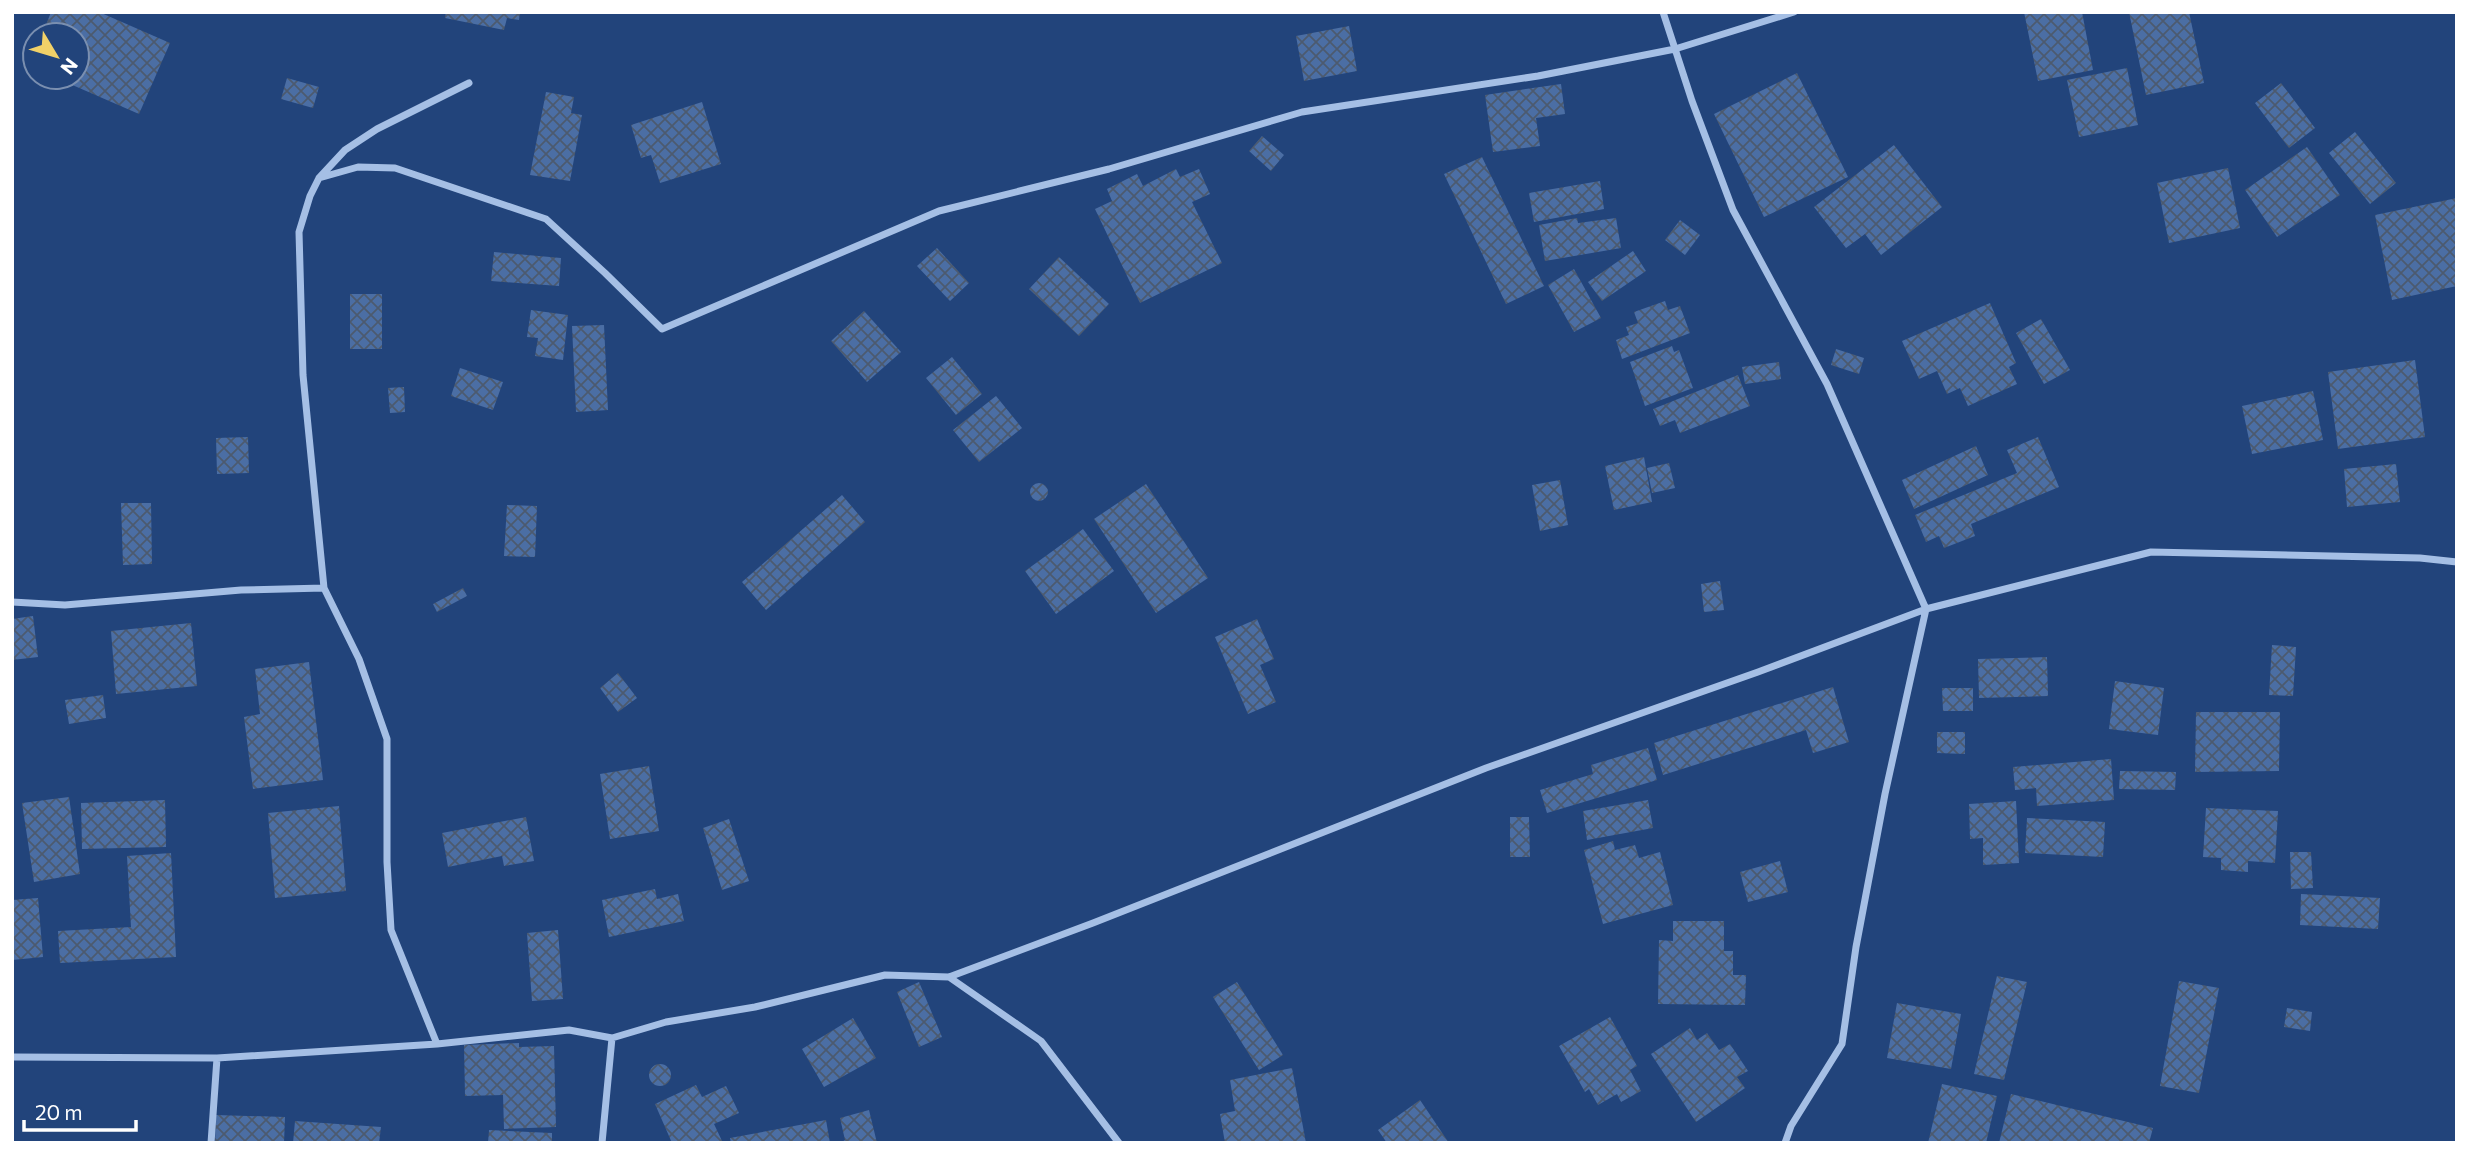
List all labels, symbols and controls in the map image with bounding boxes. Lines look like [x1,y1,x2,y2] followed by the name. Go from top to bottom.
[21,21,91,91] north arrow
[56,54,83,79] text: N
[24,1088,136,1132] scale bar
[35,1099,83,1124] text: 20 m

